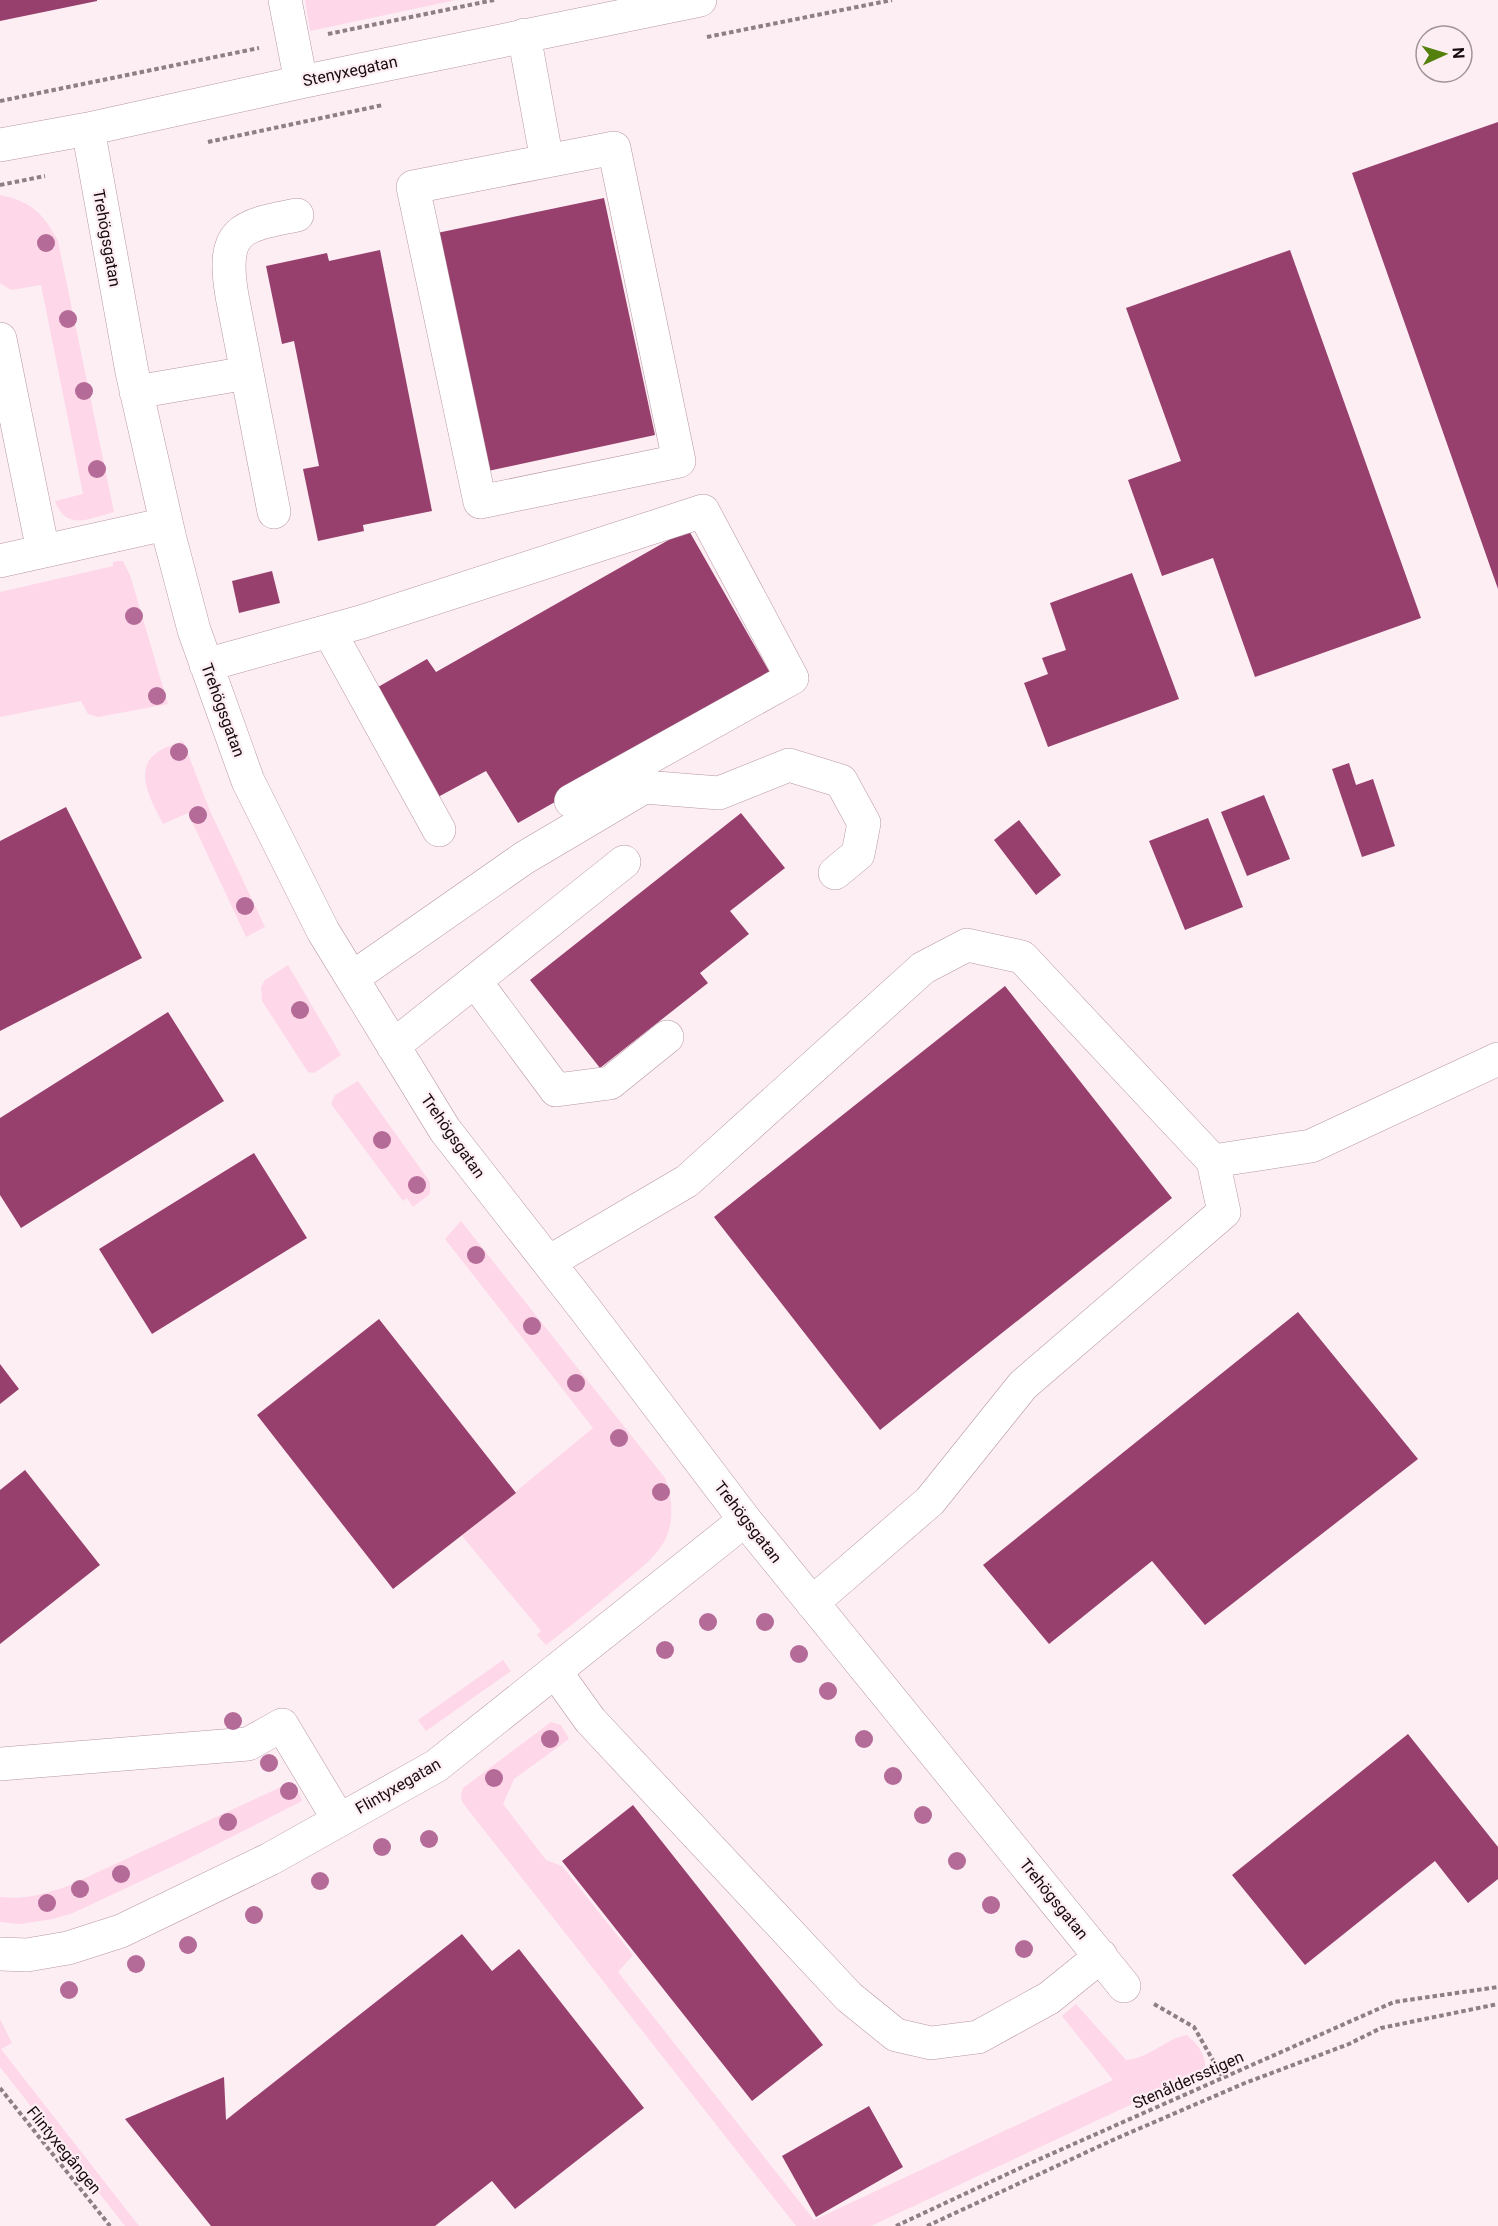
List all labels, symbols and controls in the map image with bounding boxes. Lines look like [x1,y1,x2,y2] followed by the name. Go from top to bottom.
[1414,24,1474,84] north arrow
[1449,47,1468,59] text: N
[301,52,399,90] street label: Stenyxegatan
[89,188,125,288] street label: Trehögsgatan
[197,661,249,759] street label: Trehögsgatan
[417,1090,489,1182] street label: Trehögsgatan
[710,1477,786,1567] street label: Trehögsgatan
[352,1754,444,1818] street label: Flintyxegatan
[1016,1855,1092,1943] street label: Trehögsgatan
[1130,2047,1246,2113] street label: Stenåldersstigen
[23,2102,105,2198] street label: Flintyxegången

